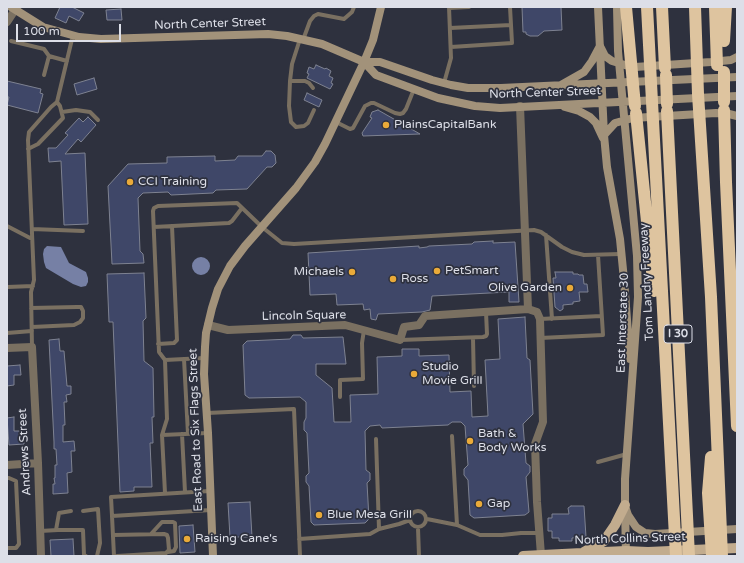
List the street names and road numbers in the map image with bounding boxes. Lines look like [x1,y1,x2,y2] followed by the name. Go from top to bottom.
[154,15,266,33] street label: North Center Street
[489,84,601,102] street label: North Center Street
[637,223,657,341] street label: Tom Landry Freeway
[614,273,632,373] street label: East Interstate 30
[262,308,346,324] street label: Lincoln Square
[664,325,692,343] road number: I 30
[186,348,206,512] street label: East Road to Six Flags Street
[16,408,34,496] street label: Andrews Street
[574,530,686,548] street label: North Collins Street

